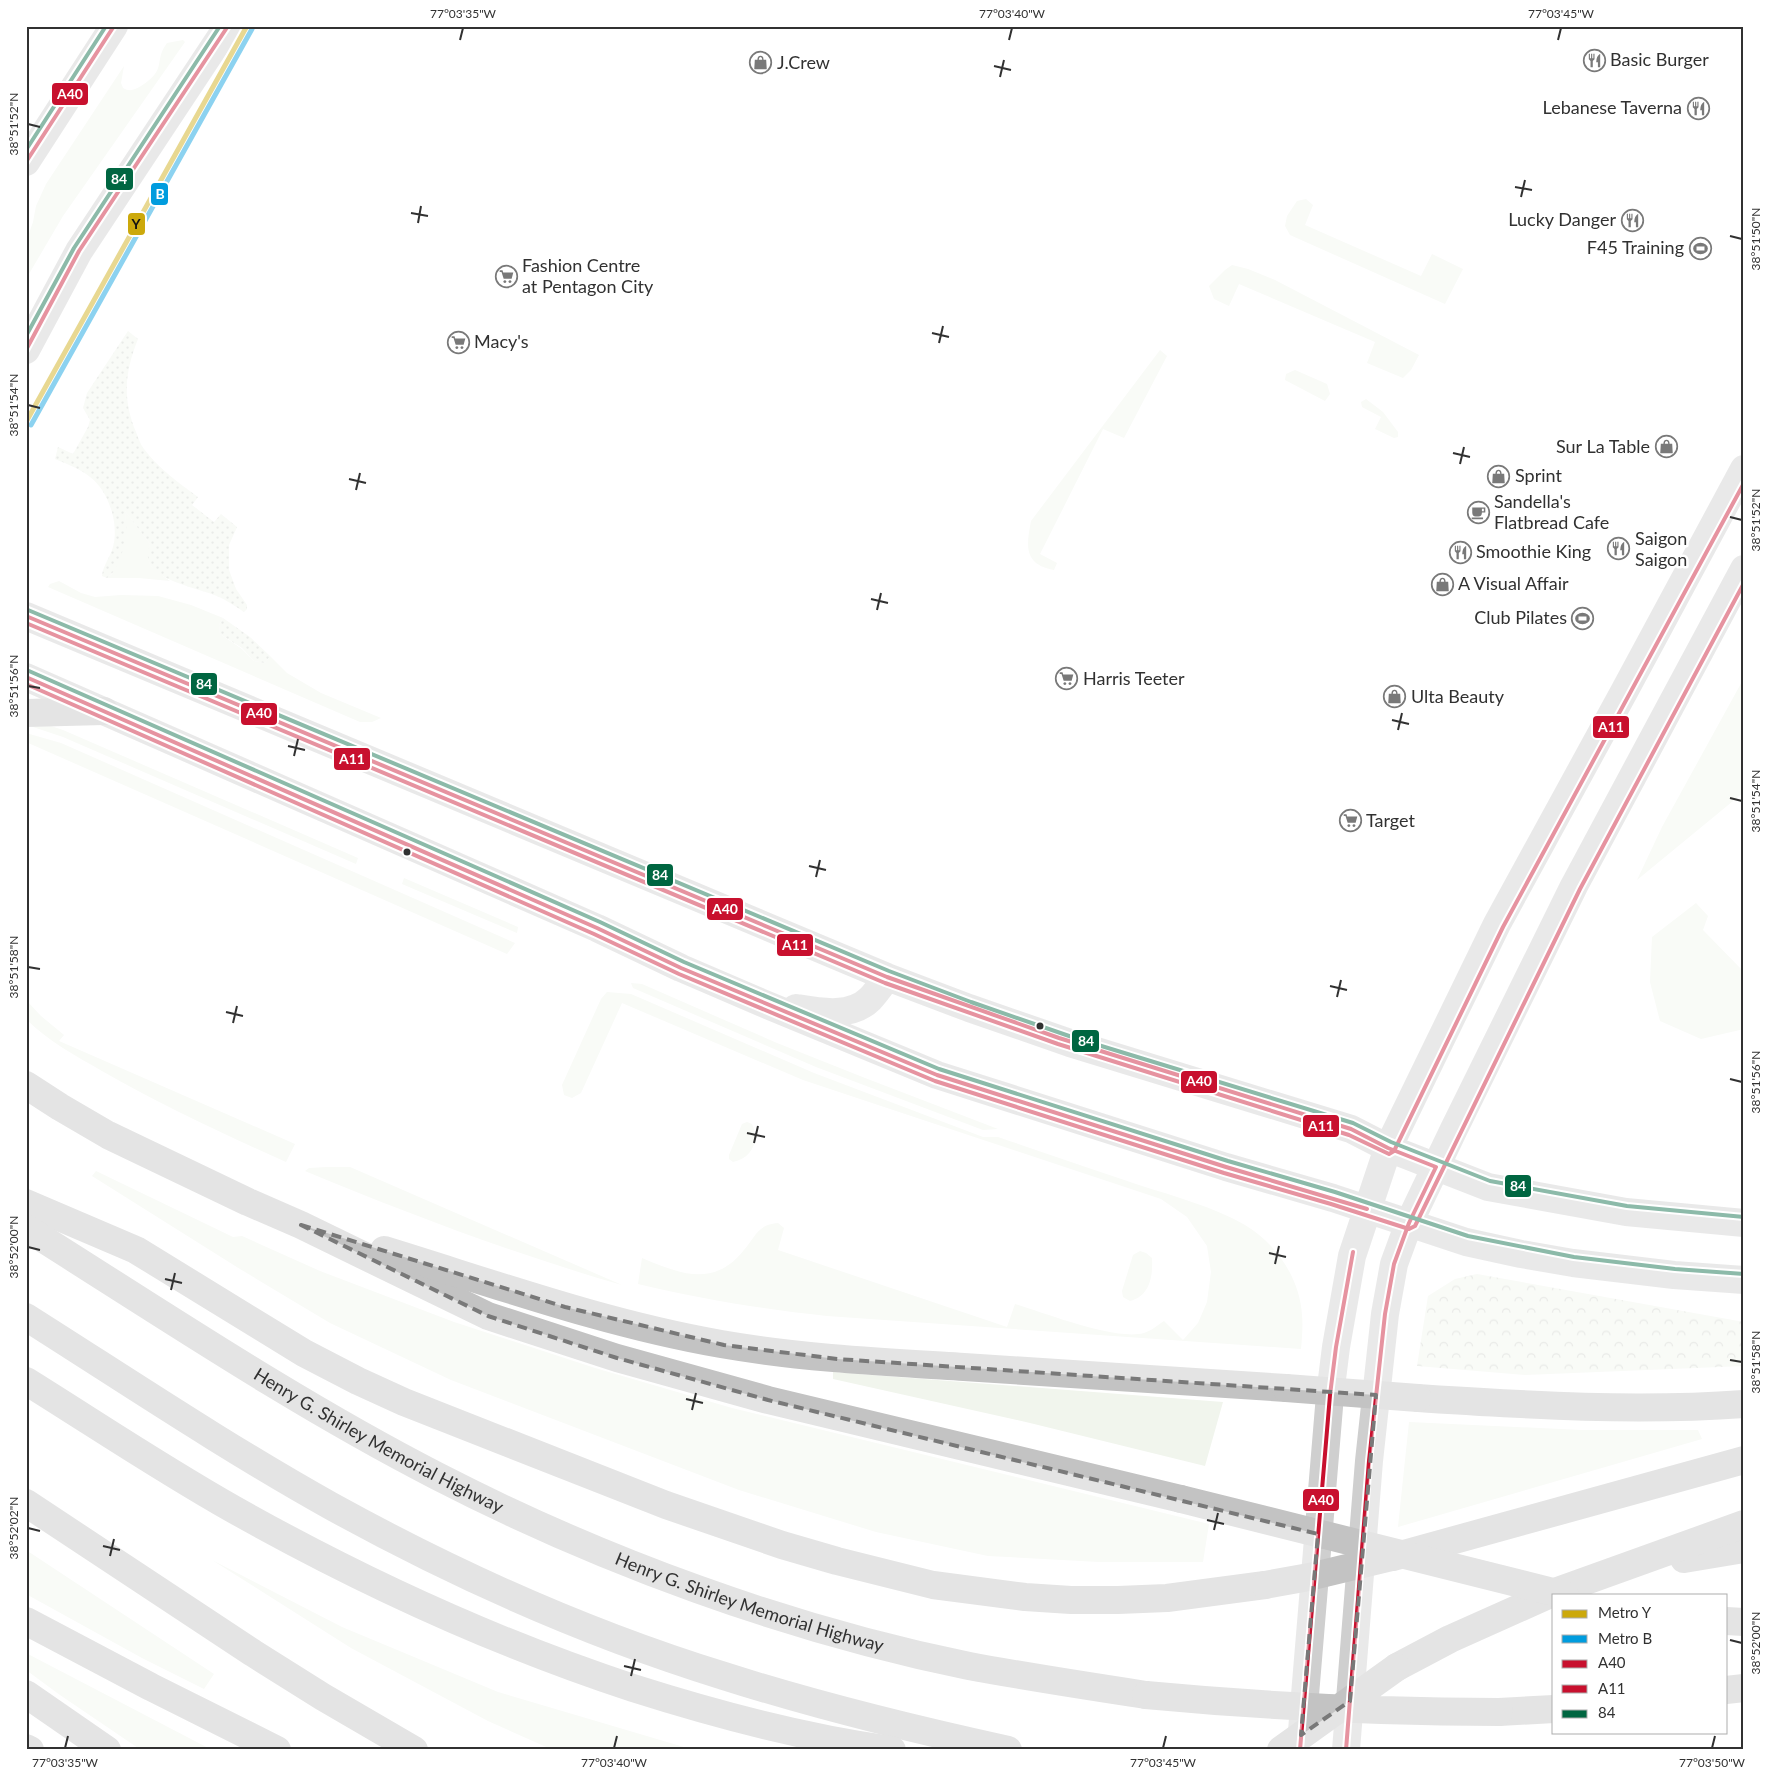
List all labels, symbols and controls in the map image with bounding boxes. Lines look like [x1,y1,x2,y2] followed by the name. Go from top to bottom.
[430,6,497,21] text: 77°03'35"W
[979,6,1046,21] text: 77°03'40"W
[1528,6,1595,21] text: 77°03'45"W
[1582,48,1606,72] restaurant icon: Basic Burger
[1610,48,1709,70] place label: Basic Burger
[749,51,773,75] shop icon: J.Crew
[777,51,830,73] place label: J.Crew
[51,82,89,106] line badge: A40
[56,85,83,102] text: A40
[6,93,21,155] text: 38°51'52"N
[1543,96,1682,118] place label: Lebanese Taverna
[1686,96,1710,120] restaurant icon: Lebanese Taverna
[105,167,134,191] line badge: 84
[111,170,127,187] text: 84
[150,182,169,206] line badge: B
[155,185,165,202] text: B
[1508,208,1616,230] place label: Lucky Danger
[1620,208,1644,232] restaurant icon: Lucky Danger
[1748,208,1763,270] text: 38°51'50"N
[127,212,146,236] line badge: Y
[130,215,141,232] text: Y
[1587,236,1684,258] place label: F45 Training
[1688,236,1712,260] sports icon: F45 Training
[522,254,654,297] place label: Fashion Centre at Pentagon City
[494,264,518,288] supermarket icon: Fashion Centre at Pentagon City
[446,330,470,354] supermarket icon: Macy's
[474,330,529,352] place label: Macy's
[6,374,21,436] text: 38°51'54"N
[1556,435,1650,457] place label: Sur La Table
[1654,435,1678,459] shop icon: Sur La Table
[1487,464,1511,488] shop icon: Sprint
[1515,464,1562,486] place label: Sprint
[1748,489,1763,551] text: 38°51'52"N
[1494,490,1609,533] place label: Sandella's Flatbread Cafe
[1466,500,1490,524] cafe icon: Sandella's Flatbread Cafe
[1635,527,1687,570] place label: Saigon Saigon
[1607,537,1631,561] restaurant icon: Saigon Saigon
[1448,540,1472,564] restaurant icon: Smoothie King
[1476,540,1591,562] place label: Smoothie King
[1430,572,1454,596] shop icon: A Visual Affair
[1458,572,1569,594] place label: A Visual Affair
[1474,606,1567,628] place label: Club Pilates
[1571,606,1595,630] sports icon: Club Pilates
[6,655,21,717] text: 38°51'56"N
[1055,667,1079,691] supermarket icon: Harris Teeter
[1083,667,1185,689] place label: Harris Teeter
[190,672,218,696] line badge: 84
[196,675,212,692] text: 84
[1383,685,1407,709] shop icon: Ulta Beauty
[1411,685,1505,707] place label: Ulta Beauty
[240,702,278,726] line badge: A40
[245,704,272,721] text: A40
[1592,715,1630,739] line badge: A11
[1597,718,1624,735] text: A11
[333,747,371,771] line badge: A11
[338,750,365,767] text: A11
[1748,770,1763,832] text: 38°51'54"N
[1338,809,1362,833] supermarket icon: Target
[1366,809,1416,831] place label: Target
[402,847,412,857] unlabelled marker
[646,863,674,887] line badge: 84
[652,866,668,883] text: 84
[706,897,744,921] line badge: A40
[711,900,738,917] text: A40
[776,933,814,957] line badge: A11
[6,936,21,998] text: 38°51'58"N
[781,936,808,953] text: A11
[1035,1021,1045,1031] unlabelled marker
[1071,1029,1100,1053] line badge: 84
[1078,1032,1094,1049] text: 84
[1748,1051,1763,1113] text: 38°51'56"N
[1180,1070,1218,1094] line badge: A40
[1185,1072,1212,1089] text: A40
[1302,1114,1340,1138] line badge: A11
[1307,1117,1334,1134] text: A11
[1504,1174,1532,1198] line badge: 84
[1510,1177,1526,1194] text: 84
[6,1216,21,1278] text: 38°52'00"N
[1748,1331,1763,1393] text: 38°51'58"N
[250,1363,508,1517] street label: Henry G. Shirley Memorial Highway
[1302,1488,1340,1512] line badge: A40
[1307,1491,1334,1508] text: A40
[6,1497,21,1559] text: 38°52'02"N
[612,1547,887,1656] street label: Henry G. Shirley Memorial Highway
[1552,1594,1728,1734] legend
[1598,1603,1652,1621] text: Metro Y
[1748,1612,1763,1674] text: 38°52'00"N
[1598,1629,1652,1647] text: Metro B
[1598,1653,1626,1671] text: A40
[1598,1679,1626,1697] text: A11
[1598,1703,1616,1721] text: 84
[32,1755,99,1770] text: 77°03'35"W
[581,1755,648,1770] text: 77°03'40"W
[1130,1755,1197,1770] text: 77°03'45"W
[1679,1755,1746,1770] text: 77°03'50"W

